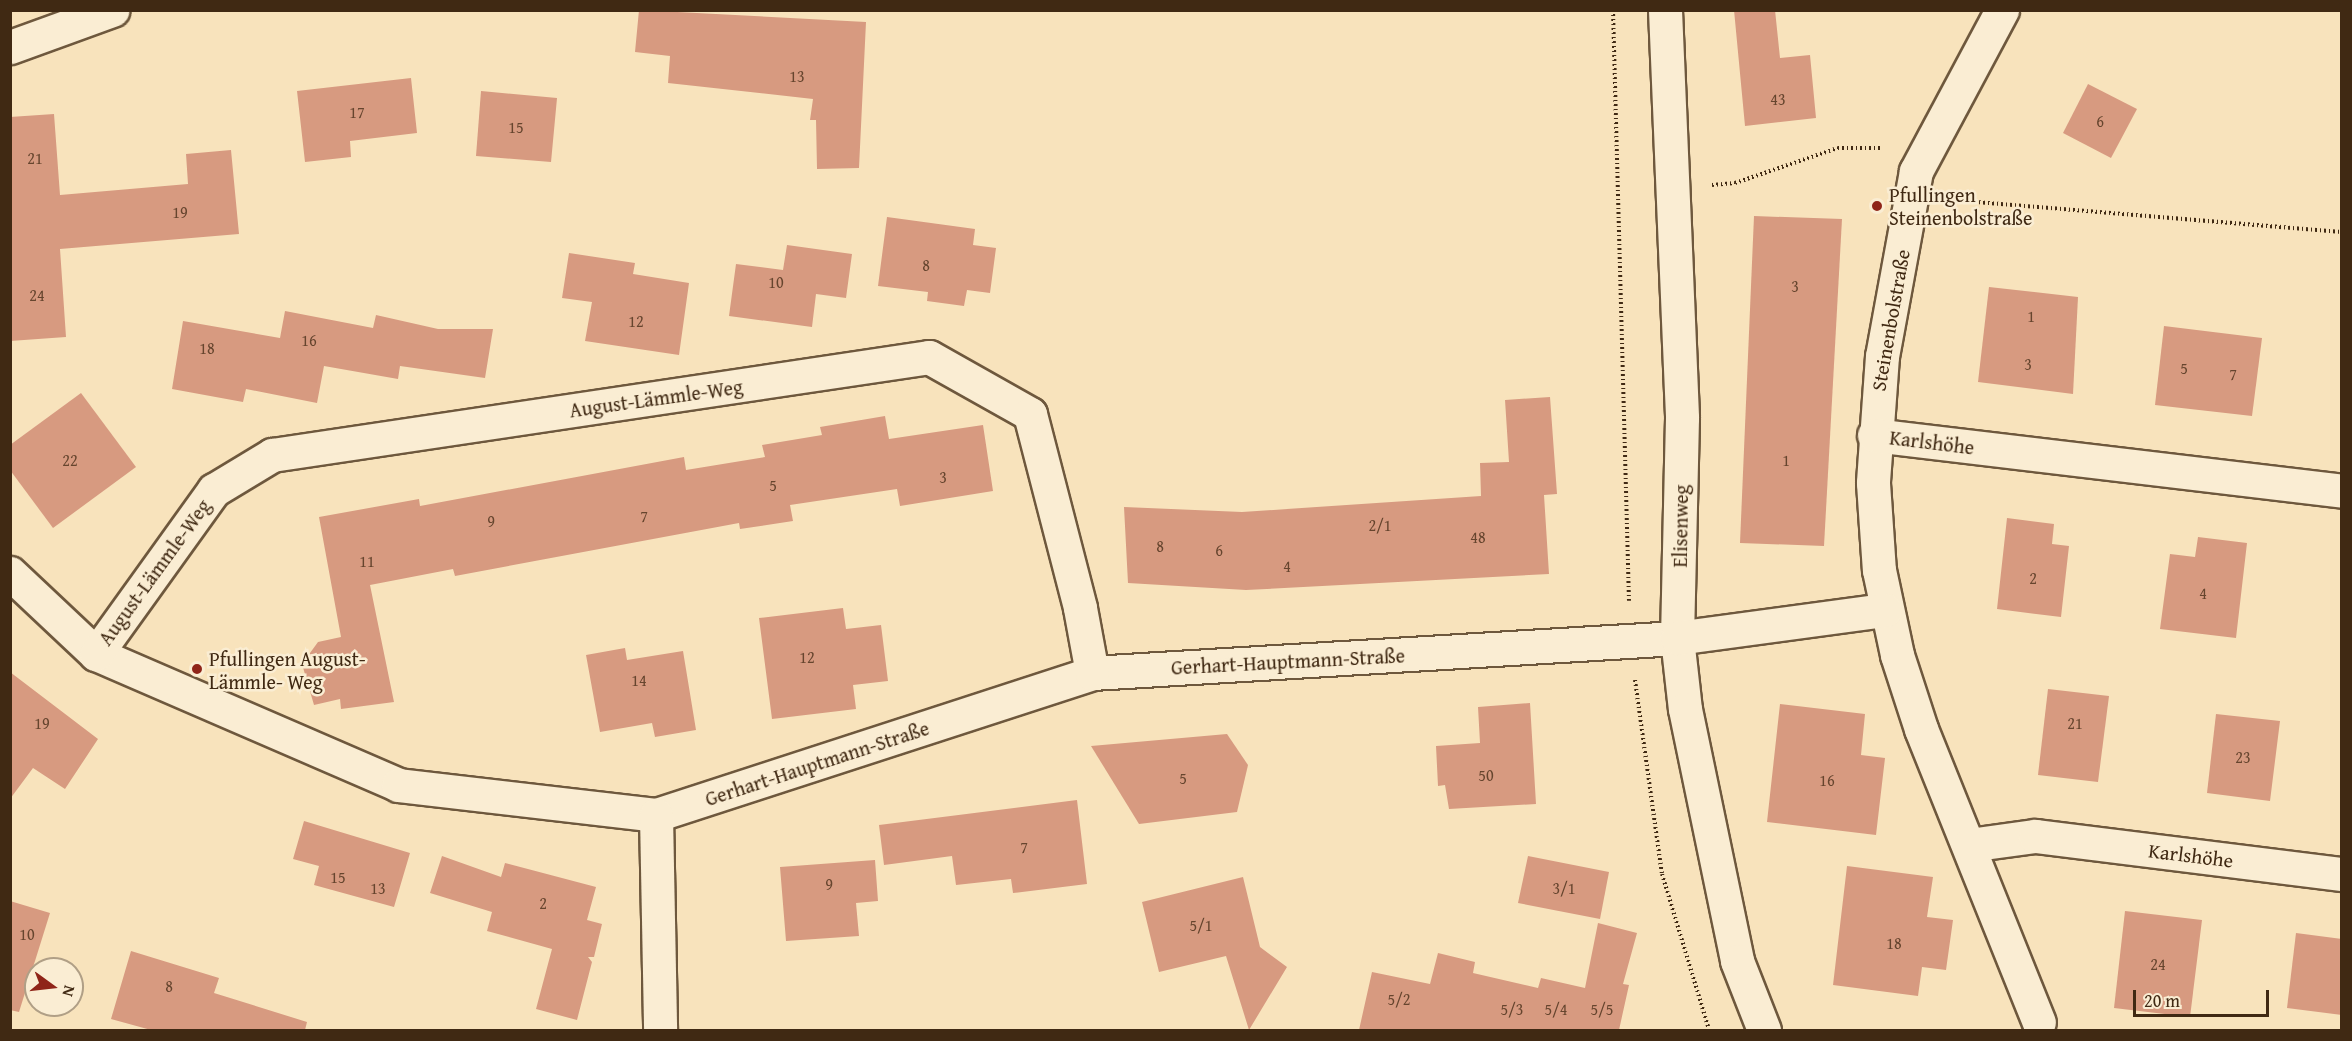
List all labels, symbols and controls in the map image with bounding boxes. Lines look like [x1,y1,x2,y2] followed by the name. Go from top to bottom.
[789,66,805,86] house number: 13
[1770,89,1786,109] house number: 43
[349,102,365,122] house number: 17
[2096,111,2104,131] house number: 6
[508,117,524,137] house number: 15
[27,148,43,168] house number: 21
[1889,183,2032,230] place label: Pfullingen Steinenbolstraße
[1870,199,1884,213] marker: Pfullingen Steinenbolstraße
[172,202,188,222] house number: 19
[1866,247,1914,393] street label: Steinenbolstraße
[922,255,930,275] house number: 8
[768,272,784,292] house number: 10
[1791,276,1799,296] house number: 3
[29,285,45,305] house number: 24
[2027,306,2035,326] house number: 1
[628,311,644,331] house number: 12
[301,330,317,350] house number: 16
[199,338,215,358] house number: 18
[2024,354,2032,374] house number: 3
[2180,358,2188,378] house number: 5
[2229,364,2237,384] house number: 7
[568,374,744,422] street label: August-Lämmle-Weg
[1888,425,1976,459] street label: Karlshöhe
[62,450,78,470] house number: 22
[1782,450,1790,470] house number: 1
[939,467,947,487] house number: 3
[769,475,777,495] house number: 5
[1667,484,1693,568] street label: Elisenweg
[93,494,215,650] street label: August-Lämmle-Weg
[640,506,648,526] house number: 7
[487,511,495,531] house number: 9
[1369,515,1391,535] house number: 2/1
[1470,527,1486,547] house number: 48
[1156,536,1164,556] house number: 8
[1215,540,1223,560] house number: 6
[359,551,375,571] house number: 11
[1283,556,1291,576] house number: 4
[2029,568,2037,588] house number: 2
[2199,583,2207,603] house number: 4
[1170,643,1406,679] street label: Gerhart-Hauptmann-Straße
[209,646,366,693] place label: Pfullingen August- Lämmle- Weg
[799,647,815,667] house number: 12
[190,662,204,676] marker: Pfullingen August- Lämmle- Weg
[631,670,647,690] house number: 14
[34,713,50,733] house number: 19
[2067,713,2083,733] house number: 21
[702,715,932,811] street label: Gerhart-Hauptmann-Straße
[2235,747,2251,767] house number: 23
[1478,765,1494,785] house number: 50
[1179,768,1187,788] house number: 5
[1819,770,1835,790] house number: 16
[1020,837,1028,857] house number: 7
[2147,838,2235,872] street label: Karlshöhe
[330,867,346,887] house number: 15
[825,874,833,894] house number: 9
[370,878,386,898] house number: 13
[1553,878,1575,898] house number: 3/1
[539,893,547,913] house number: 2
[1190,915,1212,935] house number: 5/1
[19,924,35,944] house number: 10
[1886,933,1902,953] house number: 18
[2150,954,2166,974] house number: 24
[24,957,84,1017] north arrow
[165,976,173,996] house number: 8
[2136,978,2272,1016] scale bar
[56,983,82,999] text: N
[2144,987,2180,1014] text: 20 m
[1388,989,1410,1009] house number: 5/2
[1501,999,1523,1019] house number: 5/3
[1545,999,1567,1019] house number: 5/4
[1591,999,1613,1019] house number: 5/5

